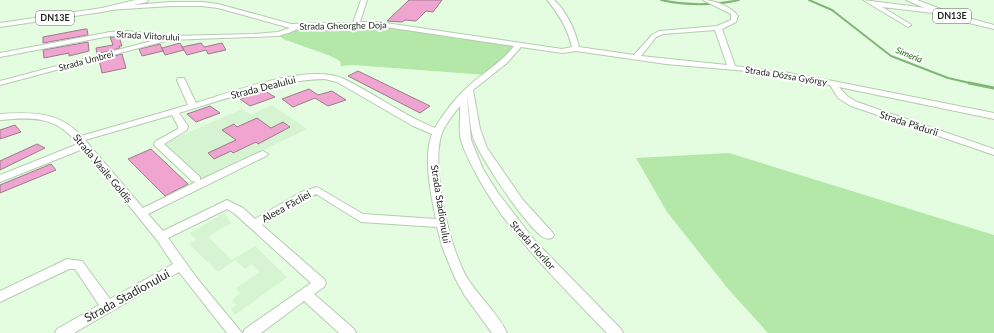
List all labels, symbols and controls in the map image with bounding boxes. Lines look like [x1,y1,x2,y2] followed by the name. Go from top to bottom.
[933,9,971,23] road number: DN13E
[36,11,74,25] road number: DN13E
[299,19,387,32] street label: Strada Gheorghe Doja
[116,28,180,43] street label: Strada Viitorului
[894,44,924,65] water label: Simeria
[57,48,115,73] street label: Strada Umbrei
[744,64,828,87] street label: Strada Dózsa György
[229,73,297,101] street label: Strada Dealului
[878,108,940,138] street label: Strada Pădurii
[71,131,135,205] street label: Strada Vasile Goldiș
[429,164,453,244] street label: Strada Stadionului
[259,188,313,224] street label: Aleea Făcliei
[508,218,558,272] street label: Strada Florilor
[81,266,172,325] street label: Strada Stadionului

